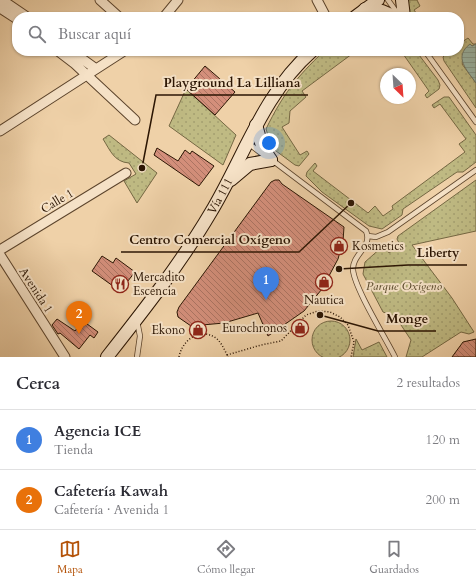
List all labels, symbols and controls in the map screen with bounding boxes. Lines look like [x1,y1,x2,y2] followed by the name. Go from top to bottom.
[12,12,464,56] search box
[26,23,48,45] icon: search
[58,24,131,44] text: Buscar aquí
[380,68,416,104] north arrow
[156,70,308,95] callout: Playground La Lilliana
[164,74,301,92] text: Playground La Lilliana
[259,133,279,153] your location
[204,175,236,217] street label: Vía 111
[38,185,76,217] street label: Calle 1
[121,227,299,252] callout: Centro Comercial Oxígeno
[129,231,291,249] text: Centro Comercial Oxígeno
[329,236,349,256] shop icon: Kosmetics
[352,238,404,254] place label: Kosmetics
[408,240,467,265] callout: Liberty
[417,244,460,262] text: Liberty
[15,264,57,316] street label: Avenida 1
[253,267,279,300] pin: 1
[133,269,185,299] place label: Mercadito Escencia
[314,272,334,292] shop icon: Nautica
[110,274,130,294] restaurant icon: Mercadito Escencia
[366,278,442,294] park label: Parque Oxígeno
[304,292,345,308] place label: Nautica
[66,301,92,334] pin: 2
[378,306,436,331] callout: Monge
[386,310,428,328] text: Monge
[290,318,310,338] shop icon: Eurochronos
[188,320,208,340] shop icon: Ekono
[222,320,287,336] place label: Eurochronos
[151,322,186,338] place label: Ekono
[16,372,60,395] text: Cerca
[396,374,460,392] text: 2 resultados
[54,421,141,441] text: Agencia ICE
[26,431,32,449] text: 1
[426,431,460,449] text: 120 m
[54,441,93,459] text: Tienda
[54,481,168,501] text: Cafetería Kawah
[26,491,32,509] text: 2
[426,491,460,509] text: 200 m
[54,501,169,519] text: Cafetería · Avenida 1
[57,538,83,577] tab: Mapa
[197,538,255,577] tab: Cómo llegar
[369,538,419,577] tab: Guardados

